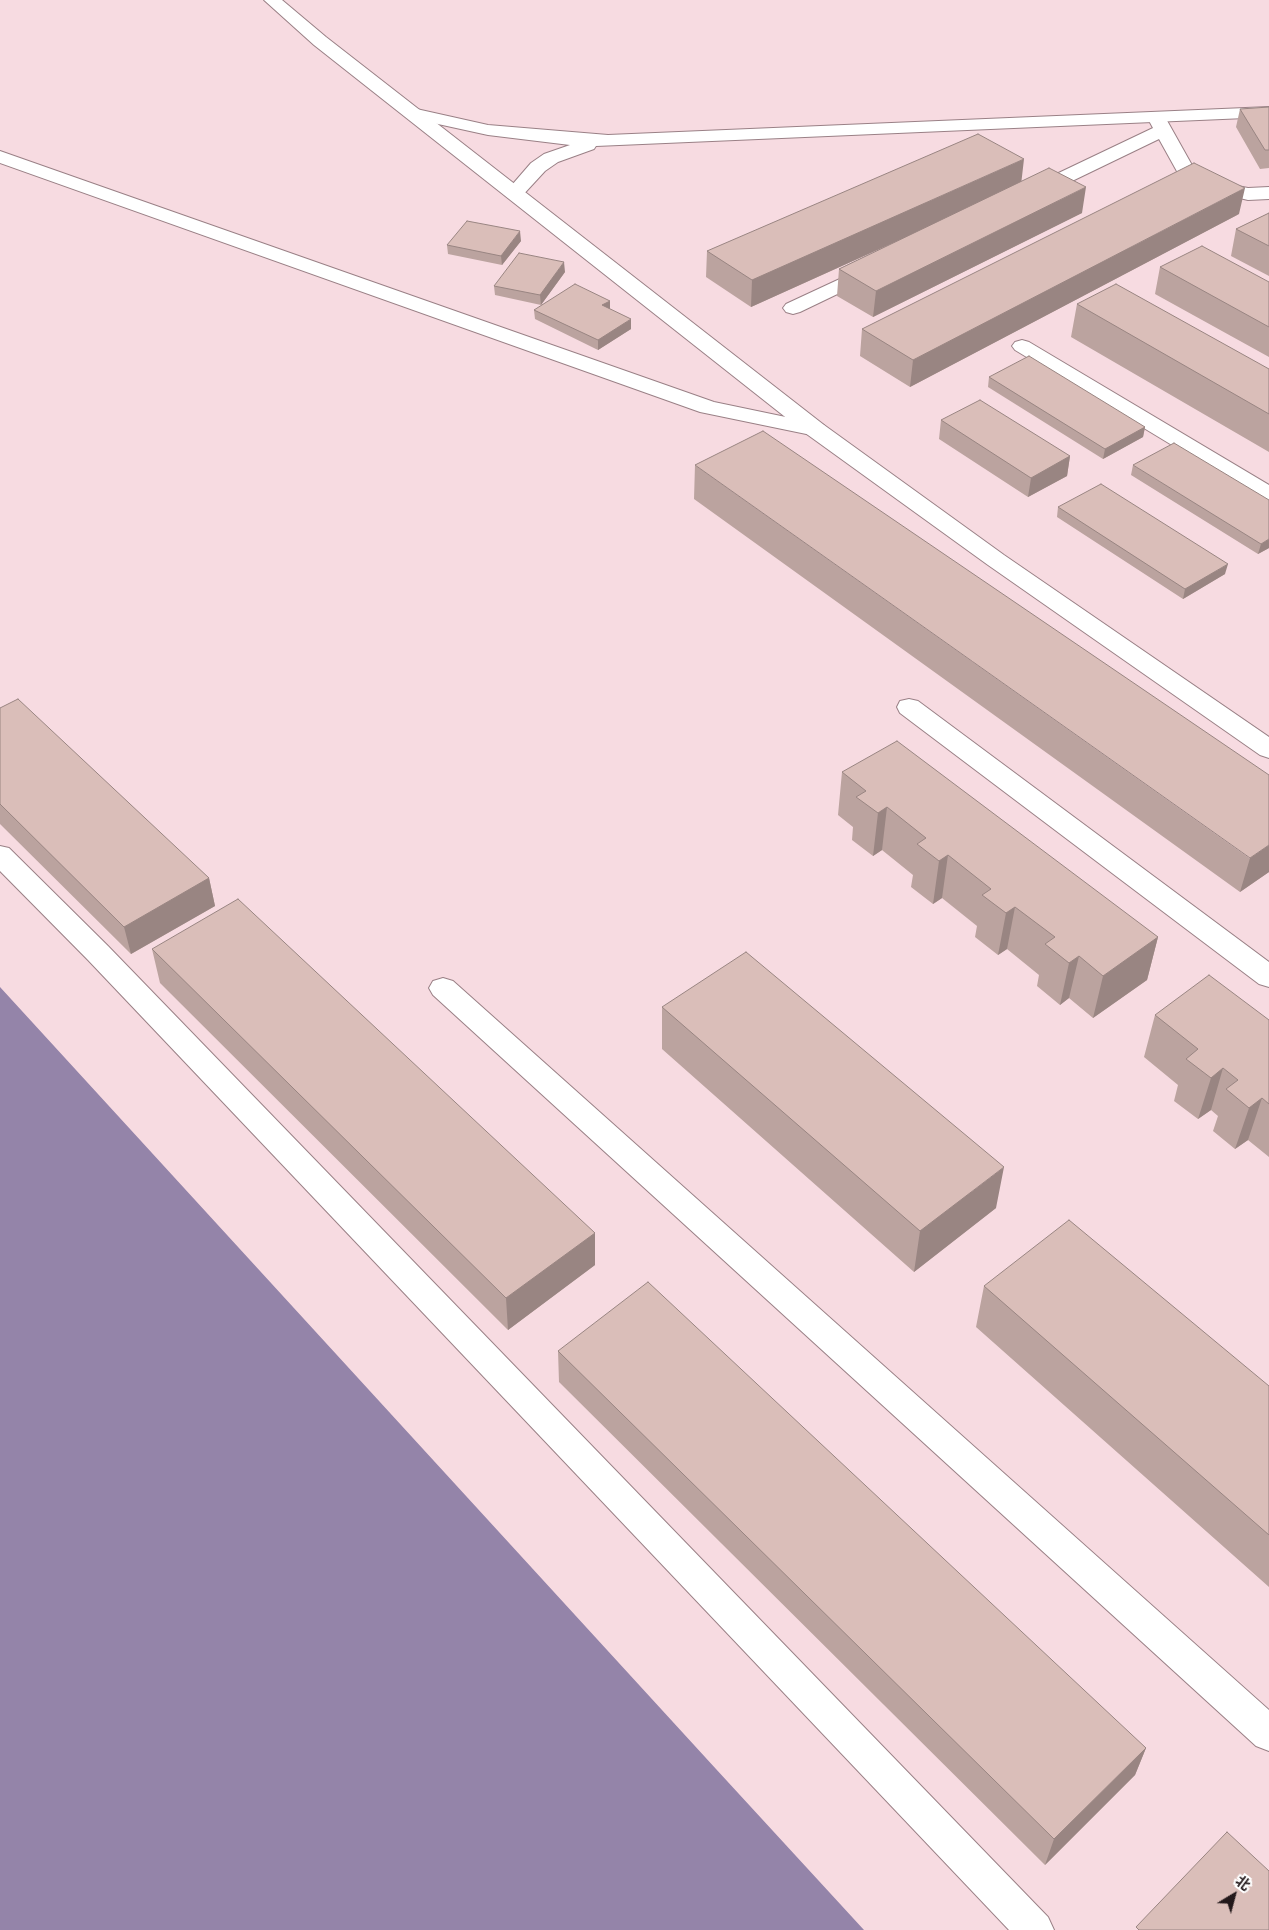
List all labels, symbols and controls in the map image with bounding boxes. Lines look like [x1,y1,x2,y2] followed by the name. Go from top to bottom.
[1209,1870,1259,1920] north arrow
[1233,1872,1254,1894] text: 北

